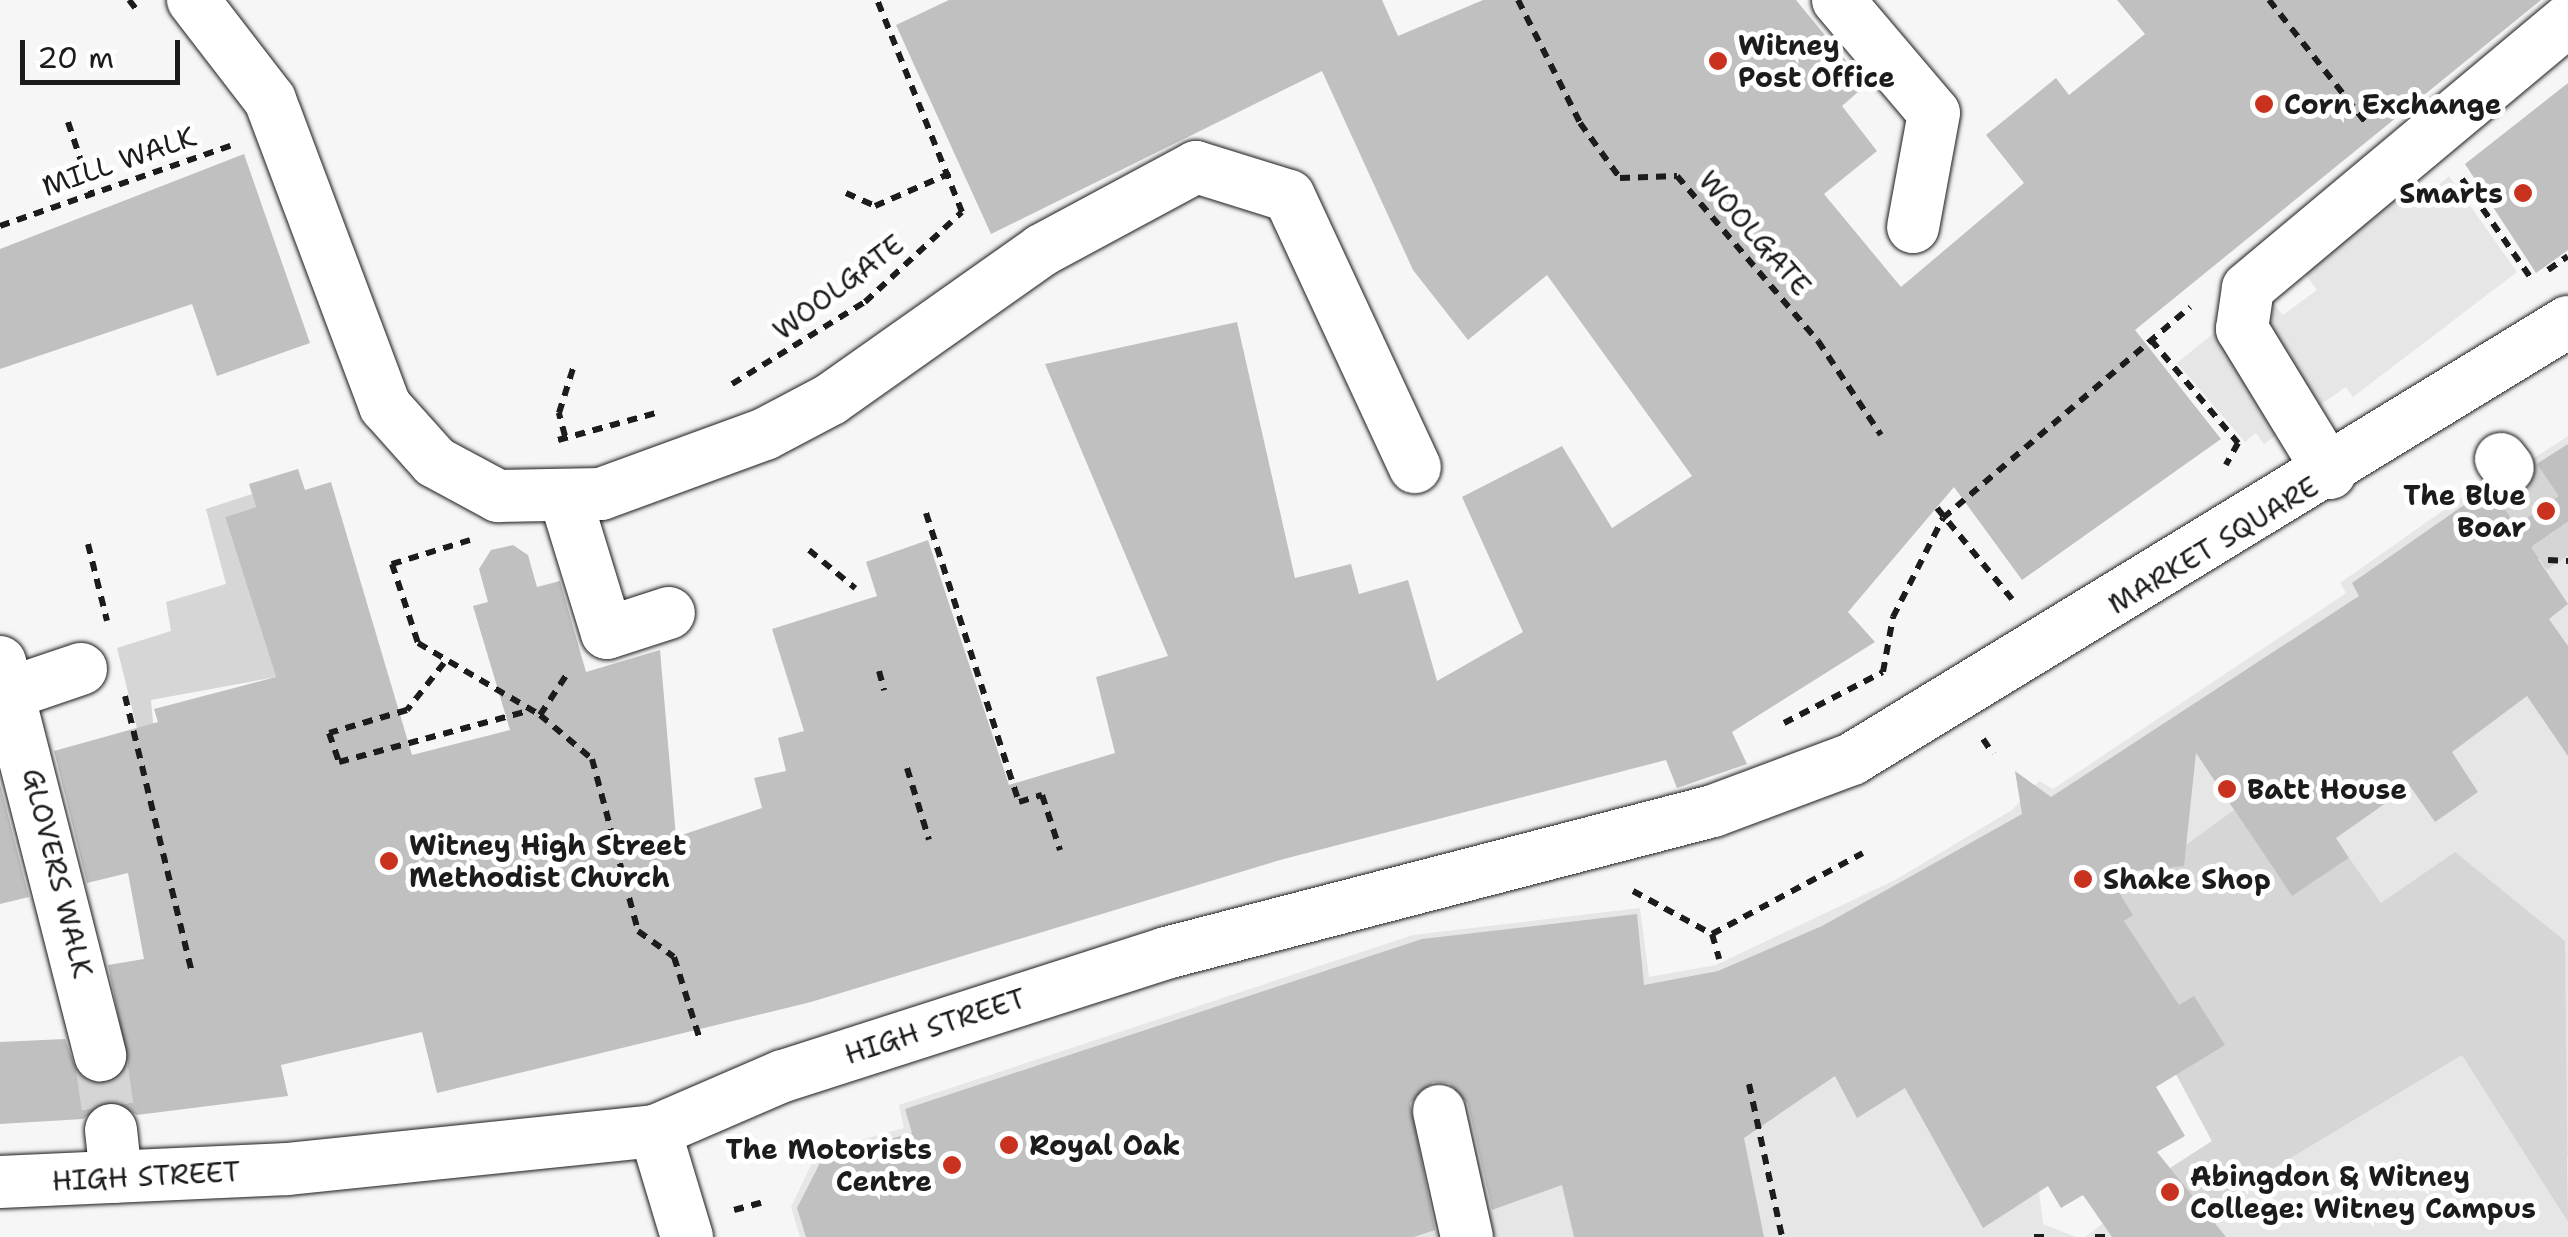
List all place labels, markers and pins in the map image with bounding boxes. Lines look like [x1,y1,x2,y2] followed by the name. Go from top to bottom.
[1738,28,1895,94] place label: Witney Post Office
[1707,50,1729,72] marker: Witney Post Office
[2284,87,2502,121] place label: Corn Exchange
[2253,93,2275,115] marker: Corn Exchange
[2399,176,2503,210] place label: Smarts
[2512,182,2534,204] marker: Smarts
[2403,478,2526,544] place label: The Blue Boar
[2535,500,2557,522] marker: The Blue Boar
[2247,772,2407,806] place label: Batt House
[2216,778,2238,800] marker: Batt House
[409,828,686,894] place label: Witney High Street Methodist Church
[378,850,400,872] marker: Witney High Street Methodist Church
[2103,862,2271,896] place label: Shake Shop
[2072,868,2094,890] marker: Shake Shop
[1029,1128,1180,1162] place label: Royal Oak
[725,1132,932,1198] place label: The Motorists Centre
[998,1134,1020,1156] marker: Royal Oak
[941,1154,963,1176] marker: The Motorists Centre
[2190,1159,2536,1225] place label: Abingdon & Witney College: Witney Campus
[2159,1181,2181,1203] marker: Abingdon & Witney College: Witney Campus

